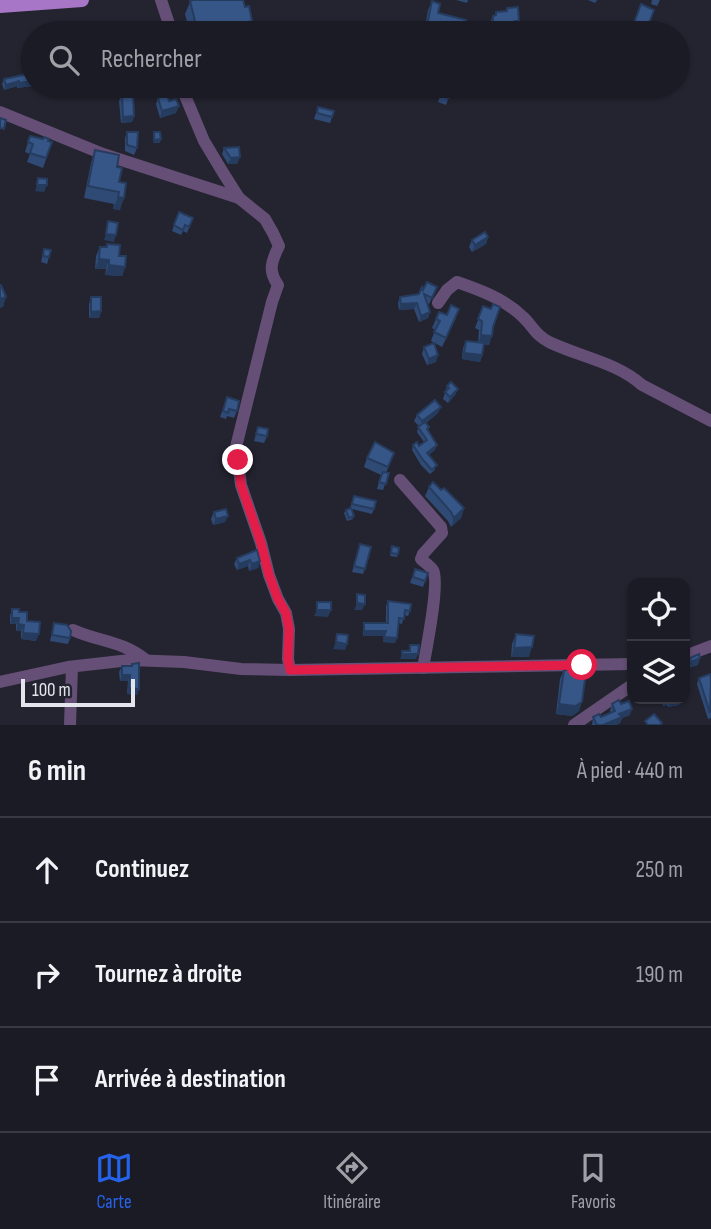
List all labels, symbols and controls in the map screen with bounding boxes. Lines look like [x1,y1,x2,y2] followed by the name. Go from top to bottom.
[21,21,690,98] search box
[45,41,83,79] icon: search
[101,44,202,75] text: Rechercher
[222,444,253,475] route end
[627,578,690,704] map controls
[627,578,690,641] button: locate
[627,641,690,704] button: layers
[566,649,597,680] route start
[21,676,135,708] scale bar
[32,679,71,702] text: 100 m
[28,753,86,789] text: 6 min
[577,757,683,785] text: À pied · 440 m
[28,851,66,889] icon: ahead
[95,854,189,885] text: Continuez
[636,856,683,884] text: 250 m
[28,956,66,994] icon: right
[95,959,242,990] text: Tournez à droite
[636,961,683,989] text: 190 m
[28,1061,66,1099] icon: arrive
[95,1064,286,1095] text: Arrivée à destination
[95,1149,133,1214] tab: Carte
[323,1149,381,1214] tab: Itinéraire
[571,1149,616,1214] tab: Favoris

